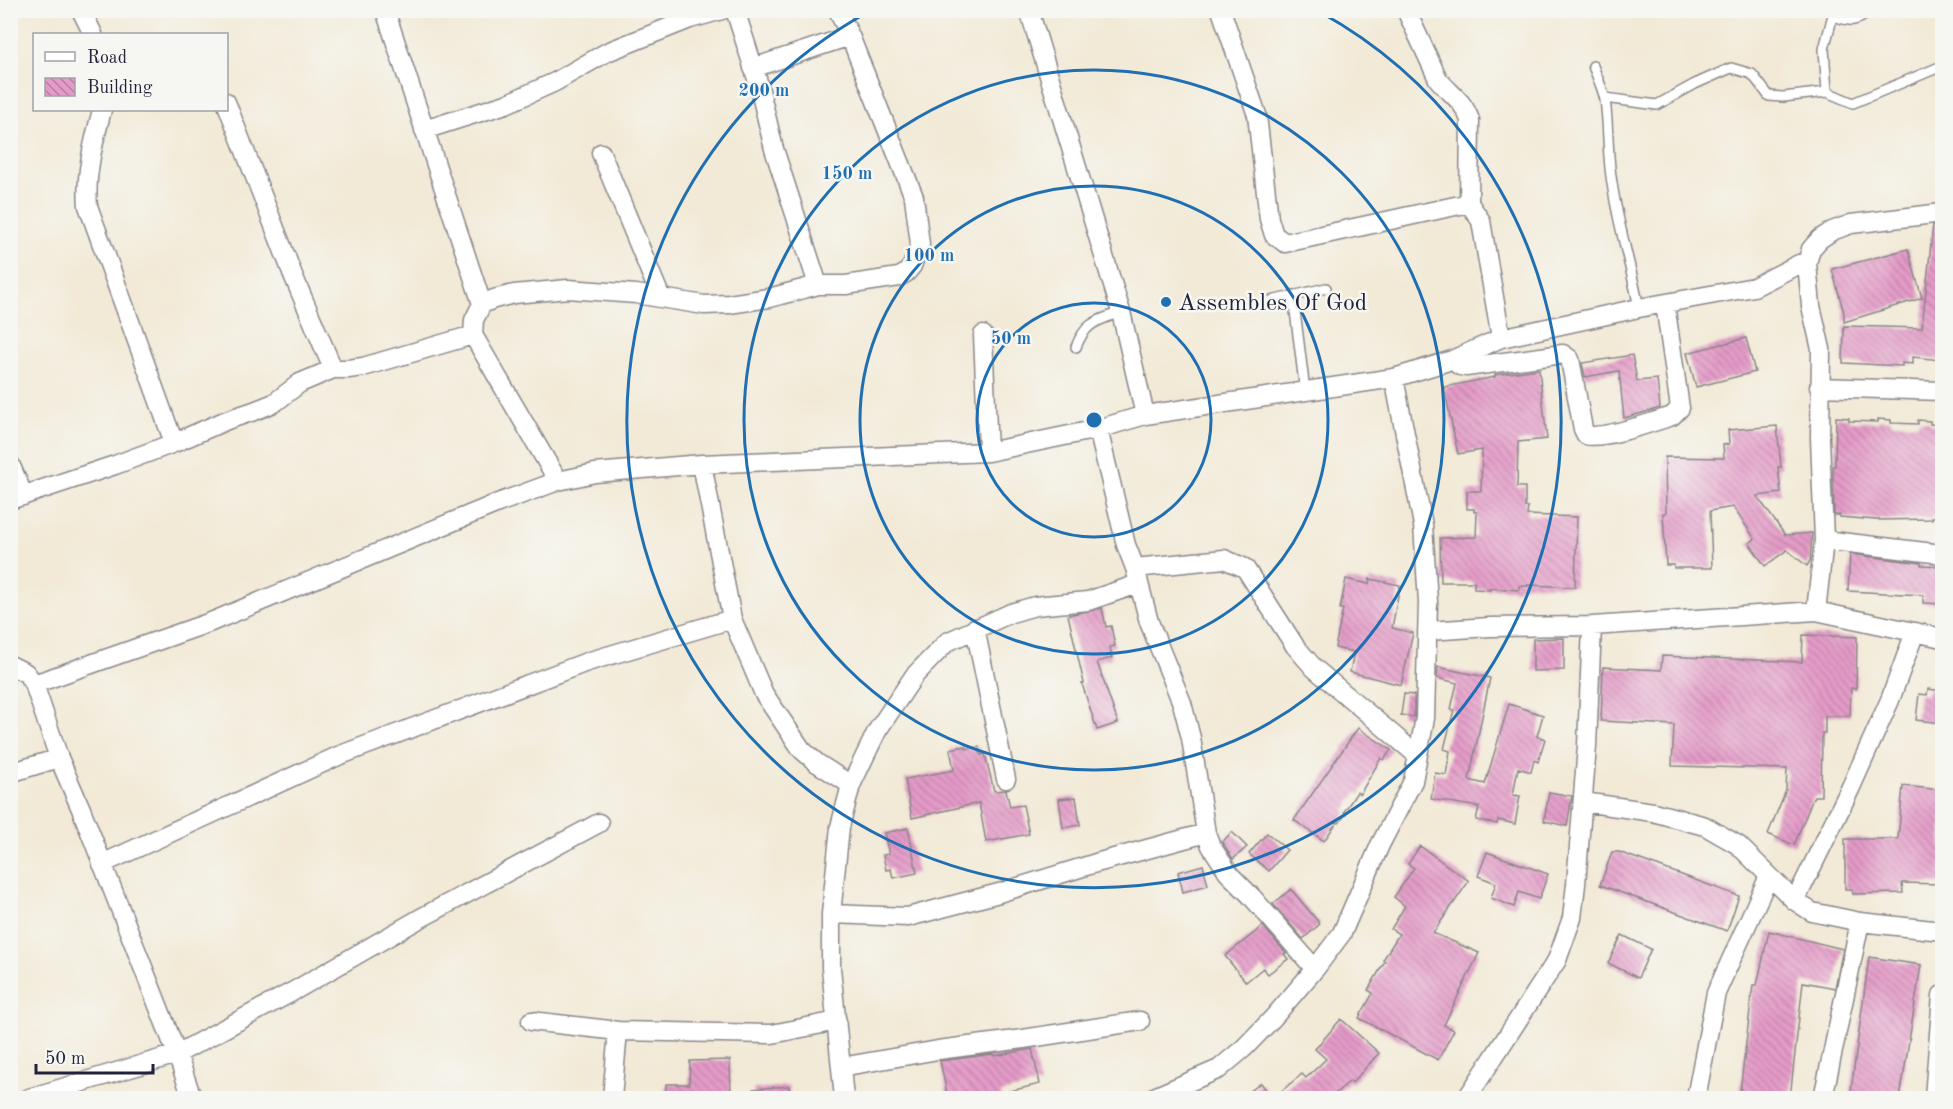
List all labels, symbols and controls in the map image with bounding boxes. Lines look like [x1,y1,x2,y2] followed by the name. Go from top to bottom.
[33,33,228,111] legend
[87,49,127,67] text: Road
[87,79,153,97] text: Building
[739,82,789,100] text: 200 m
[822,165,872,183] text: 150 m
[904,247,954,265] text: 100 m
[1178,292,1367,316] place label: Assembles Of God
[1159,295,1173,309] marker: Assembles Of God
[991,330,1031,348] text: 50 m
[1084,410,1104,430] centre of rings
[36,1037,153,1075] scale bar
[45,1050,85,1068] text: 50 m

